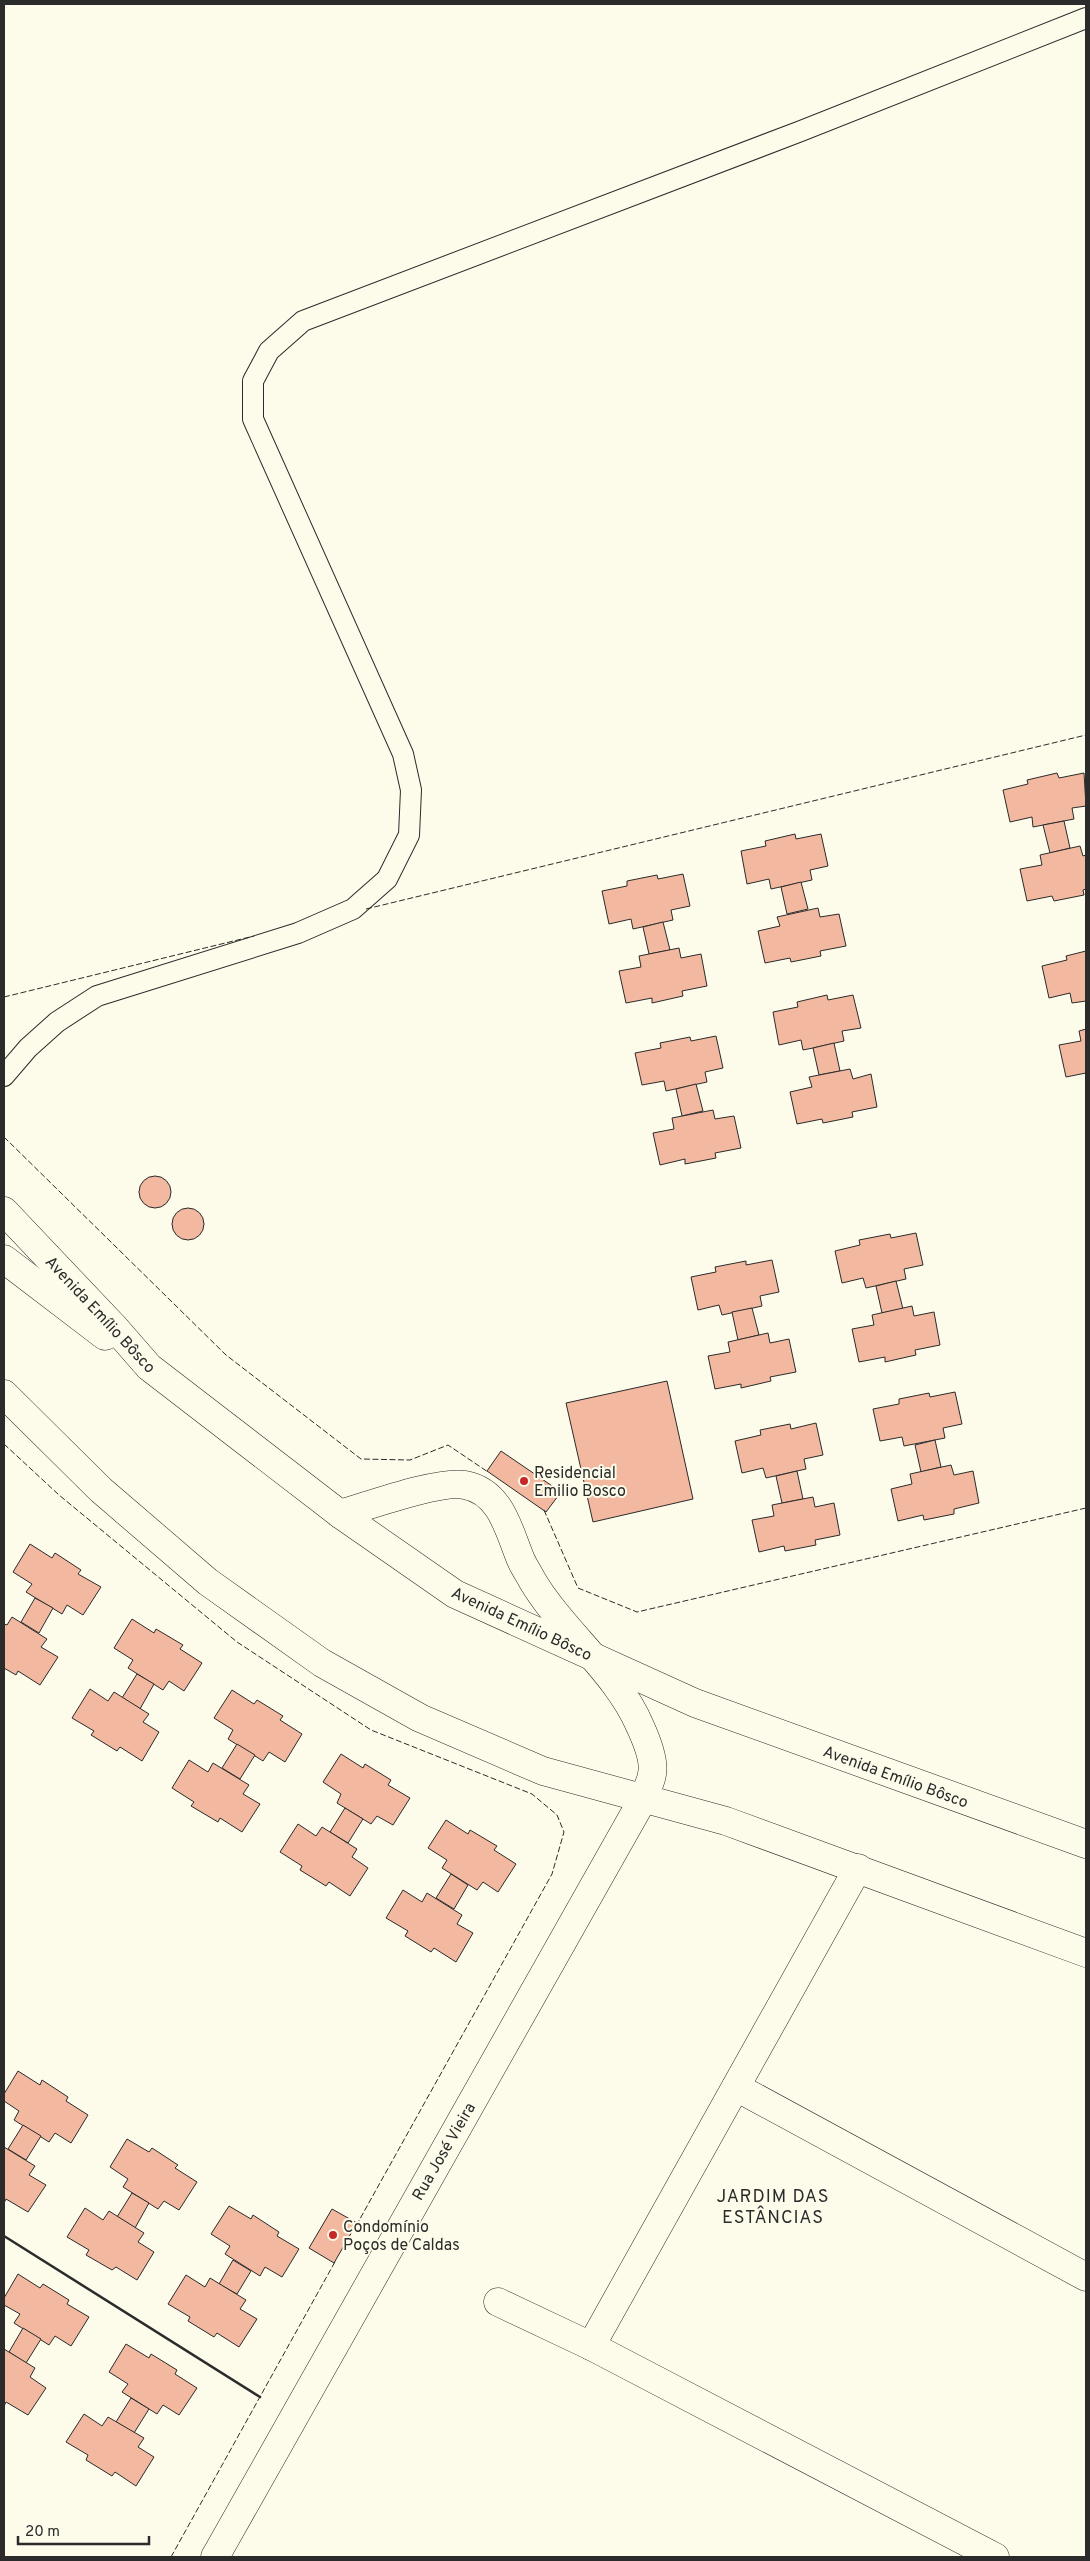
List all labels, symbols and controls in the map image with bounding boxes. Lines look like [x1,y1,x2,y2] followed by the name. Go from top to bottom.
[40,1253,159,1378] street label: Avenida Emílio Bôsco
[534,1464,626,1502] place label: Residencial Emilio Bosco
[518,1475,530,1487] marker: Residencial Emilio Bosco
[448,1583,595,1666] street label: Avenida Emílio Bôsco
[820,1742,971,1813] street label: Avenida Emílio Bôsco
[409,2099,481,2205] street label: Rua José Vieira
[716,2186,830,2230] district label: JARDIM DAS ESTÂNCIAS
[343,2218,460,2256] place label: Condomínio Poços de Caldas
[327,2229,339,2241] marker: Condomínio Poços de Caldas
[18,2514,149,2546] scale bar
[25,2523,60,2542] text: 20 m

